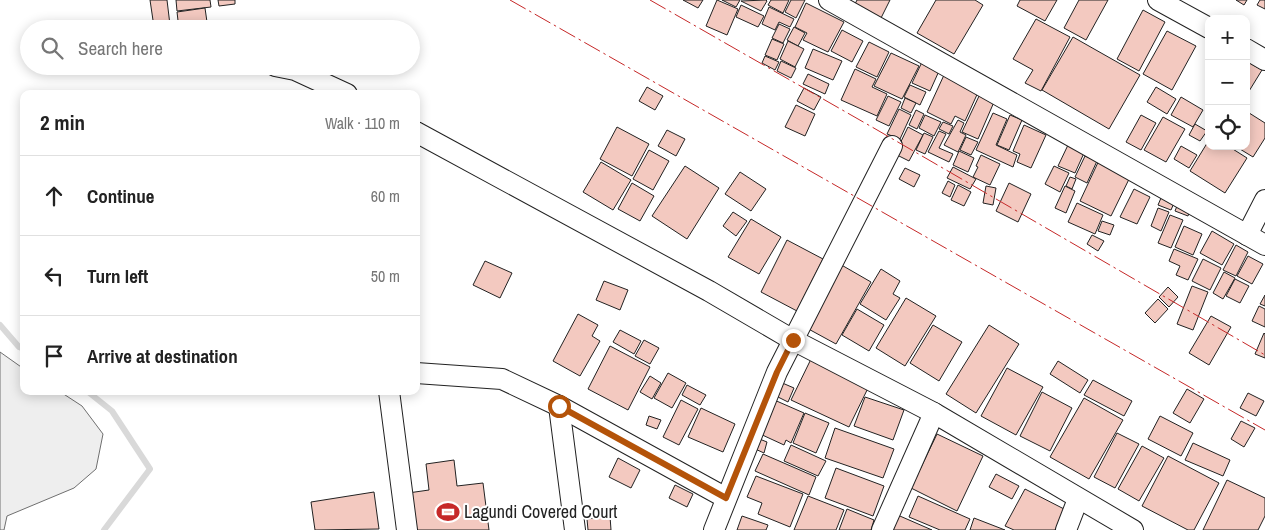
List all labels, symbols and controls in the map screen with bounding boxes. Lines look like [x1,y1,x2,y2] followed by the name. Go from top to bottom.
[1205,15,1250,150] map controls
[1205,15,1250,60] button: +
[20,20,420,75] search box
[38,34,66,62] icon: search
[78,35,163,61] text: Search here
[1205,60,1250,105] button: −
[1205,105,1250,150] button: locate
[40,108,85,137] text: 2 min
[325,112,400,134] text: Walk · 110 m
[40,182,68,210] icon: ahead
[87,183,155,209] text: Continue
[371,185,400,207] text: 60 m
[40,262,68,290] icon: left
[87,263,148,289] text: Turn left
[371,265,400,287] text: 50 m
[782,329,805,352] route end
[40,342,68,370] icon: arrive
[87,343,238,369] text: Arrive at destination
[548,395,571,418] route start
[435,499,461,525] sports icon: Lagundi Covered Court
[464,499,617,524] place label: Lagundi Covered Court

